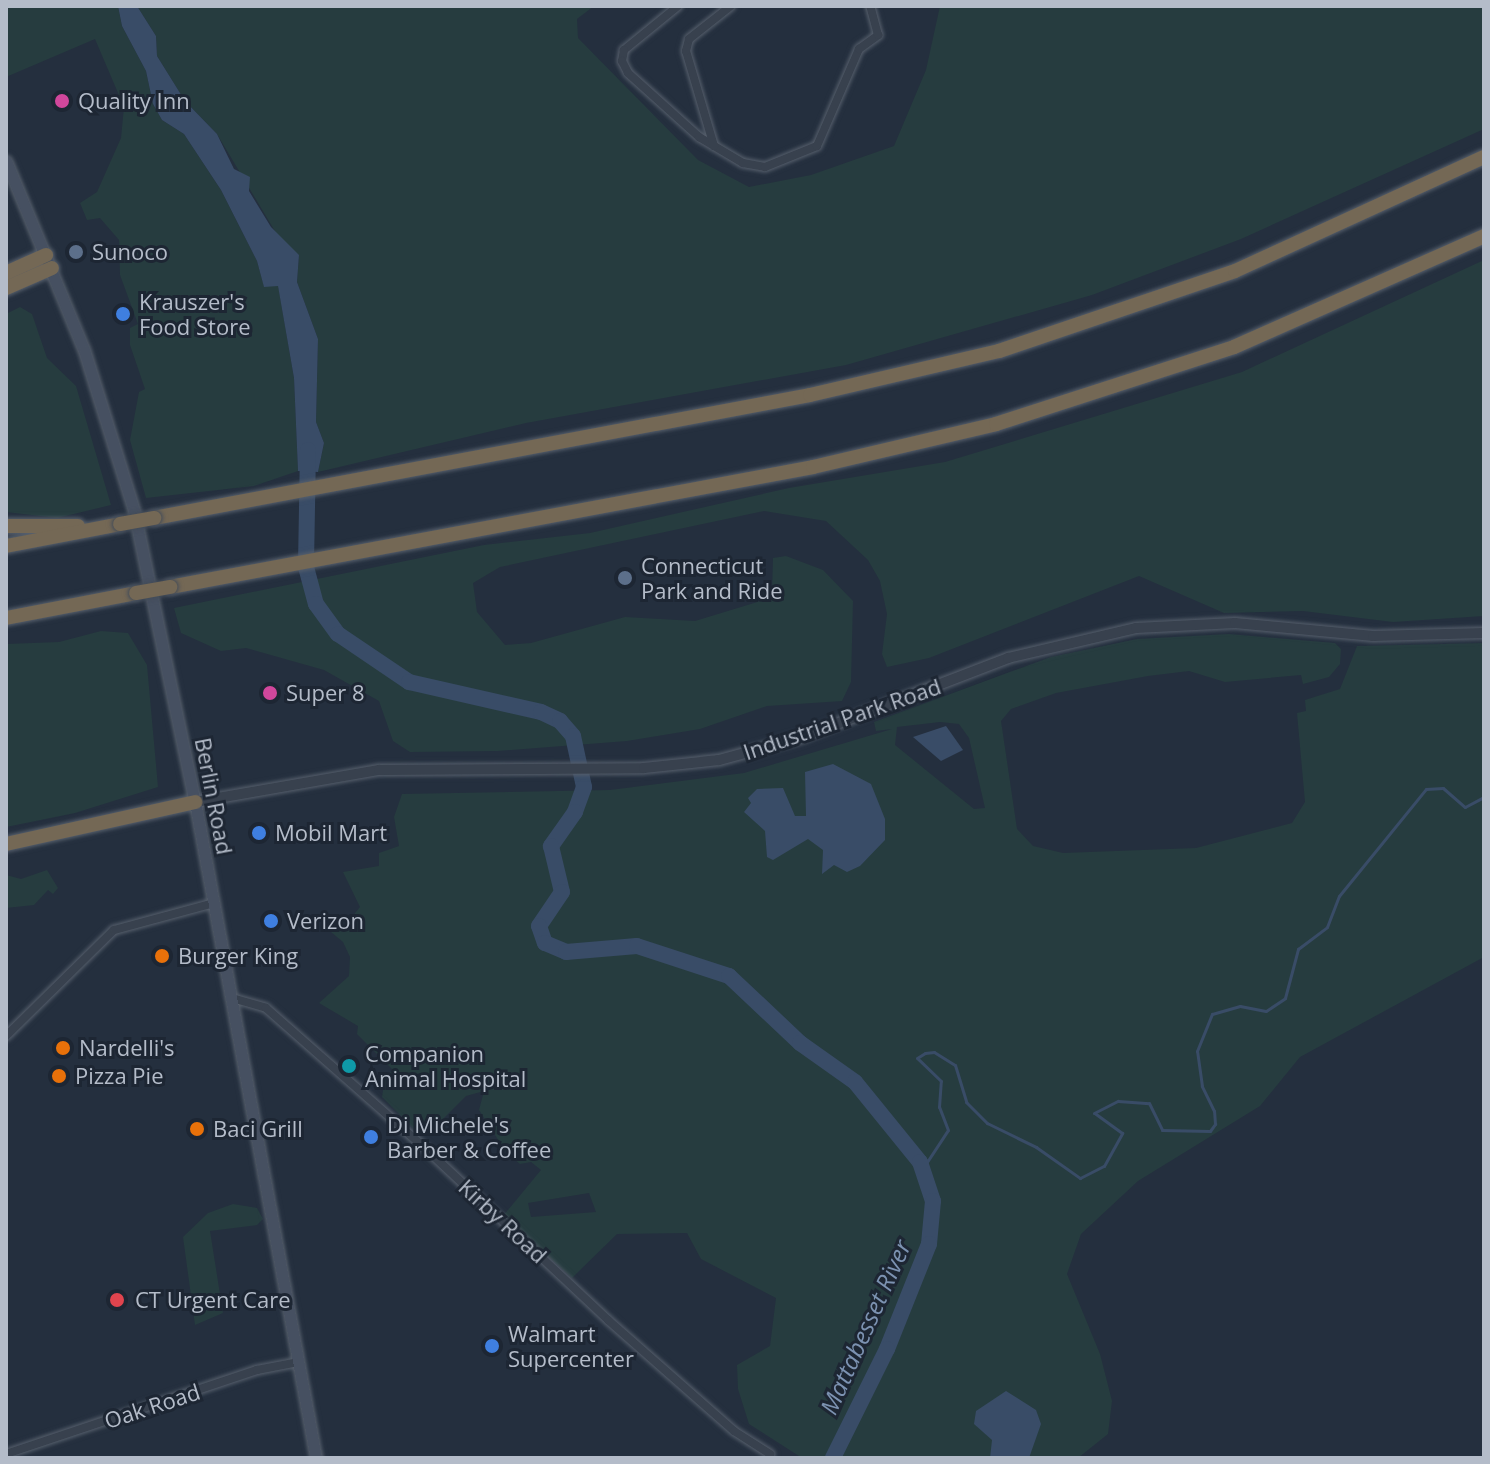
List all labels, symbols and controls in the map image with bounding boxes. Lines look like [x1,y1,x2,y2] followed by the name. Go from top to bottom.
[78,88,190,114] place label: Quality Inn
[53,92,71,110] marker: Quality Inn
[92,239,168,265] place label: Sunoco
[67,243,85,261] marker: Sunoco
[139,288,250,340] place label: Krauszer's Food Store
[114,305,132,323] marker: Krauszer's Food Store
[641,552,783,604] place label: Connecticut Park and Ride
[616,569,634,587] marker: Connecticut Park and Ride
[740,673,944,765] street label: Industrial Park Road
[286,680,365,706] place label: Super 8
[261,684,279,702] marker: Super 8
[190,735,238,857] street label: Berlin Road
[275,820,387,846] place label: Mobil Mart
[250,824,268,842] marker: Mobil Mart
[287,908,364,934] place label: Verizon
[262,912,280,930] marker: Verizon
[178,943,298,969] place label: Burger King
[153,947,171,965] marker: Burger King
[79,1035,175,1061] place label: Nardelli's
[54,1039,72,1057] marker: Nardelli's
[365,1040,526,1092] place label: Companion Animal Hospital
[340,1057,358,1075] marker: Companion Animal Hospital
[75,1063,163,1089] place label: Pizza Pie
[50,1067,68,1085] marker: Pizza Pie
[387,1111,551,1162] place label: Di Michele's Barber & Coffee
[213,1116,303,1142] place label: Baci Grill
[188,1120,206,1138] marker: Baci Grill
[362,1128,380,1146] marker: Di Michele's Barber & Coffee
[454,1174,552,1268] street label: Kirby Road
[814,1235,916,1419] water label: Mattabesset River
[135,1287,290,1313] place label: CT Urgent Care
[106,1289,128,1311] marker: CT Urgent Care
[508,1320,634,1372] place label: Walmart Supercenter
[483,1337,501,1355] marker: Walmart Supercenter
[101,1378,203,1434] street label: Oak Road

